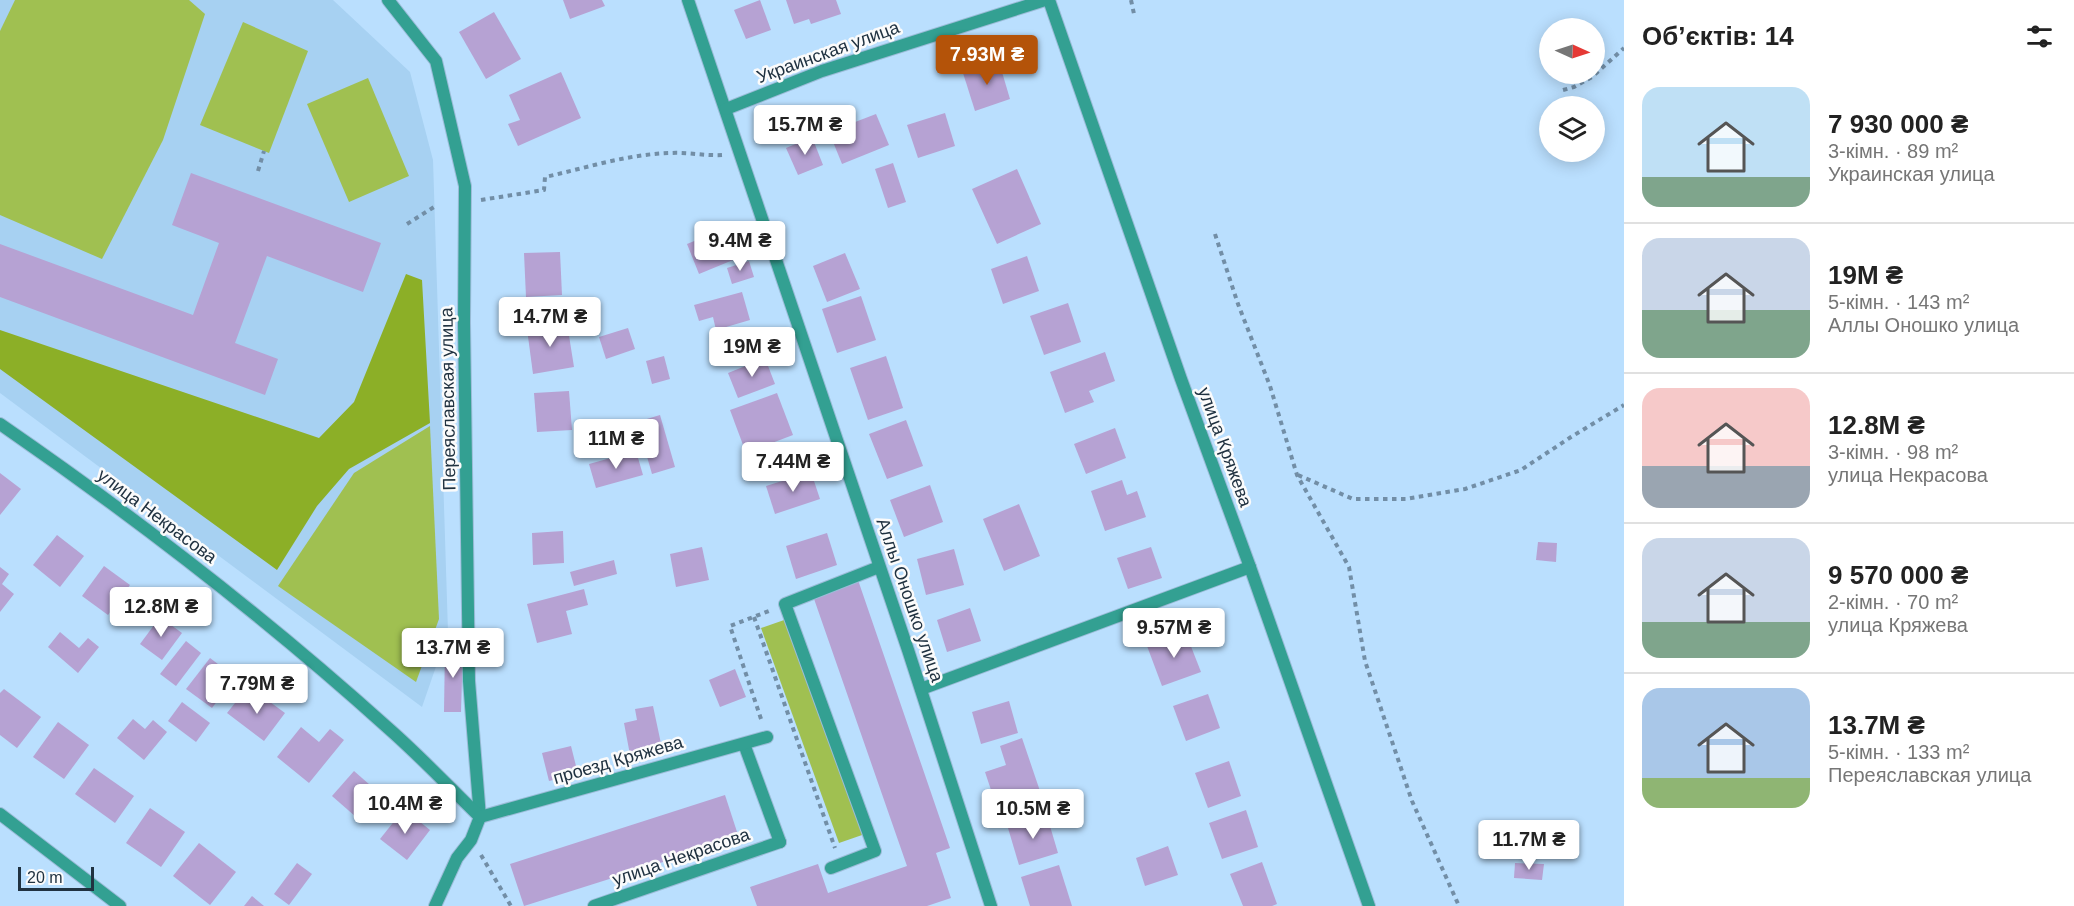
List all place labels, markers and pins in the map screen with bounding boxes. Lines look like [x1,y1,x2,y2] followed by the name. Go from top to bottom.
[932,35,1042,86] pin: 7.93M ₴
[750,105,860,156] pin: 15.7M ₴
[691,221,789,272] pin: 9.4M ₴
[495,297,605,348] pin: 14.7M ₴
[710,327,794,378] pin: 19M ₴
[574,419,658,470] pin: 11M ₴
[738,442,848,493] pin: 7.44M ₴
[106,587,216,638] pin: 12.8M ₴
[1119,608,1229,659] pin: 9.57M ₴
[398,628,508,679] pin: 13.7M ₴
[202,664,312,715] pin: 7.79M ₴
[350,784,460,835] pin: 10.4M ₴
[978,789,1088,840] pin: 10.5M ₴
[1474,820,1584,871] pin: 11.7M ₴

